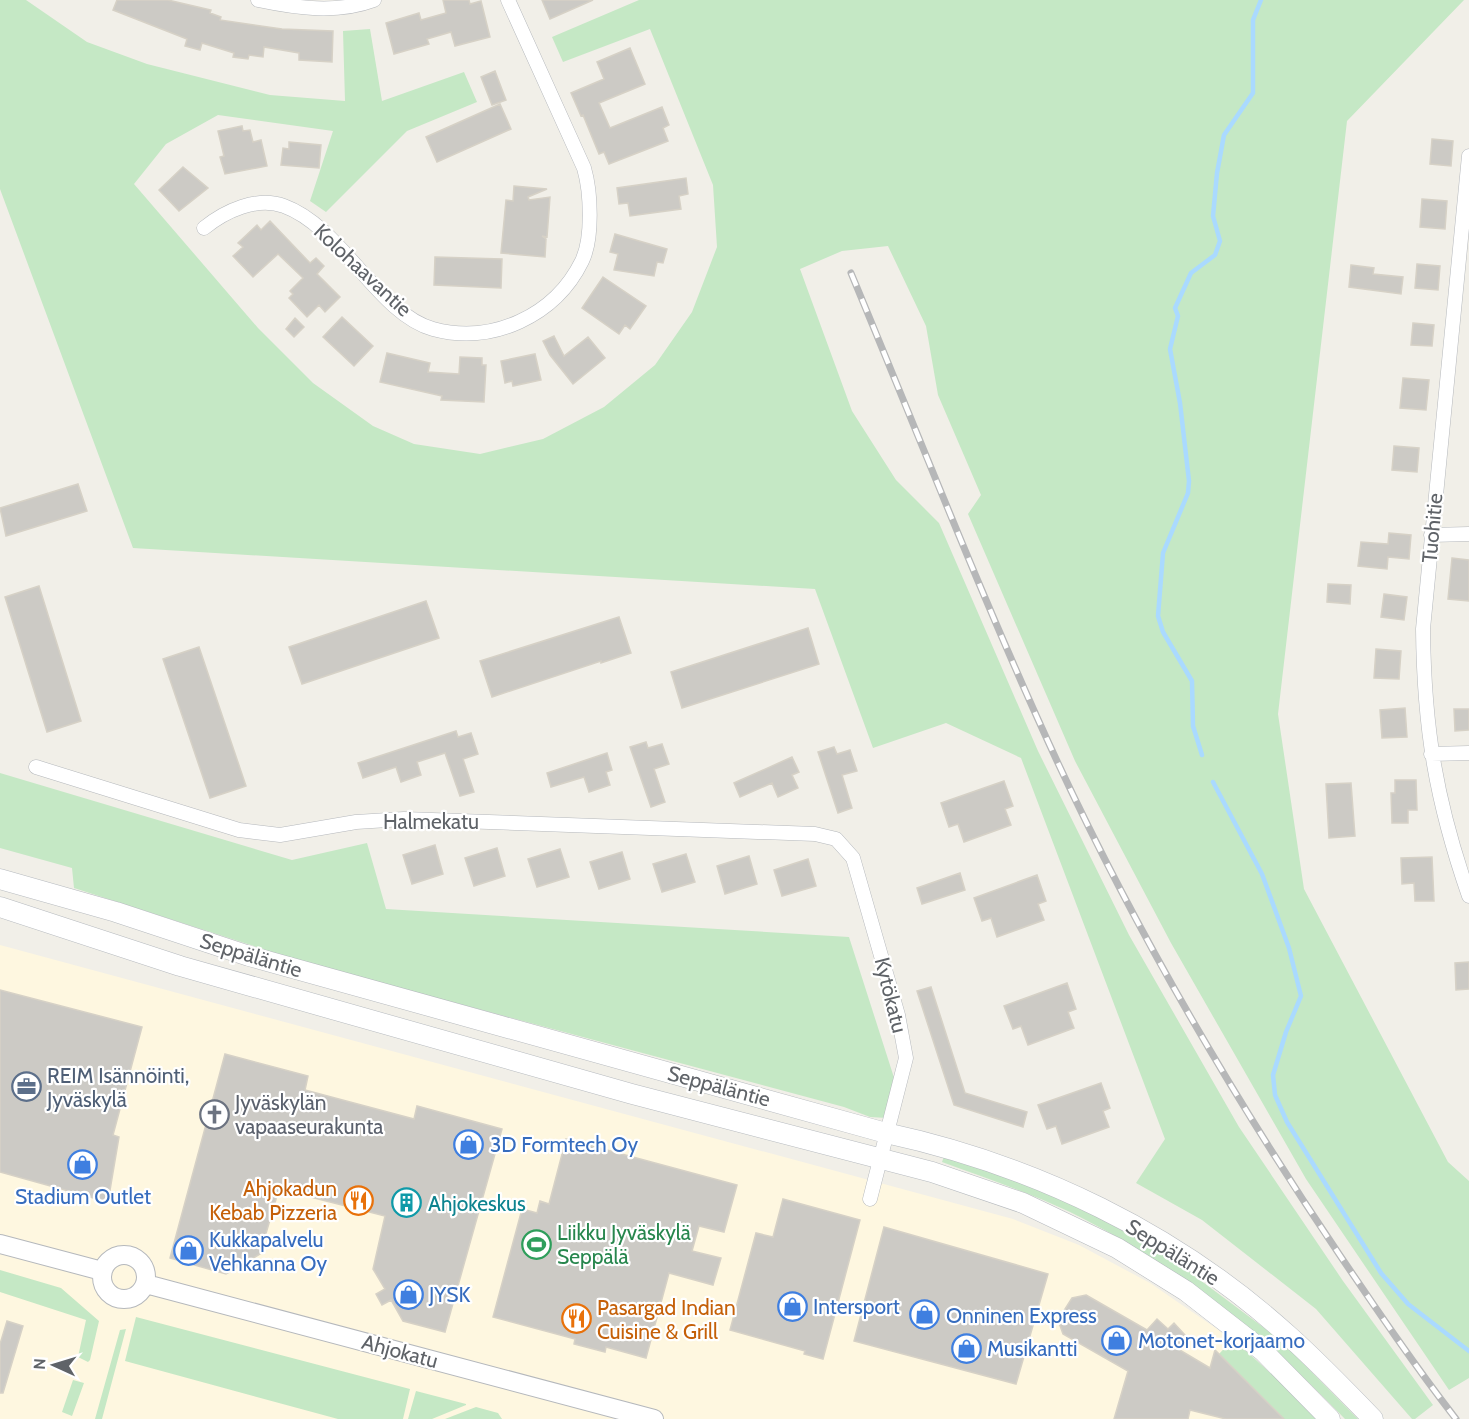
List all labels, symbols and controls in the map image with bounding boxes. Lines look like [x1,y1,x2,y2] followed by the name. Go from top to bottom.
[309,218,417,322] street label: Kolohaavantie
[1416,492,1448,564] street label: Tuohitie
[383,809,479,834] street label: Halmekatu
[197,928,305,982] street label: Seppäläntie
[870,955,912,1035] street label: Kytökatu
[665,1060,773,1112] street label: Seppäläntie
[46,1063,189,1112] place label: REIM Isännöinti, Jyväskylä
[10,1071,42,1103] office icon: REIM Isännöinti, Jyväskylä
[234,1090,383,1139] place label: Jyväskylän vapaaseurakunta
[198,1098,230,1130] church icon: Jyväskylän vapaaseurakunta
[453,1128,485,1160] shop icon: 3D Formtech Oy
[490,1132,638,1157] place label: 3D Formtech Oy
[67,1149,99,1181] shop icon: Stadium Outlet
[209,1176,337,1225] place label: Ahjokadun Kebab Pizzeria
[15,1184,151,1209] place label: Stadium Outlet
[342,1184,374,1216] restaurant icon: Ahjokadun Kebab Pizzeria
[391,1187,423,1219] building icon: Ahjokeskus
[428,1191,526,1217] place label: Ahjokeskus
[1122,1213,1225,1291] street label: Seppäläntie
[557,1220,691,1269] place label: Liikku Jyväskylä Seppälä
[209,1227,328,1276] place label: Kukkapalvelu Vehkanna Oy
[520,1228,552,1260] sports icon: Liikku Jyväskylä Seppälä
[172,1235,204,1267] shop icon: Kukkapalvelu Vehkanna Oy
[392,1278,424,1310] shop icon: JYSK
[428,1282,471,1307] place label: JYSK
[776,1290,808,1322] shop icon: Intersport
[813,1294,900,1319] place label: Intersport
[597,1295,736,1344] place label: Pasargad Indian Cuisine & Grill
[909,1299,941,1331] shop icon: Onninen Express
[560,1303,592,1335] restaurant icon: Pasargad Indian Cuisine & Grill
[946,1303,1097,1328] place label: Onninen Express
[1101,1324,1133,1356] shop icon: Motonet-korjaamo
[1138,1328,1305,1354] place label: Motonet-korjaamo
[359,1329,441,1374] street label: Ahjokatu
[950,1332,982,1364] shop icon: Musikantti
[24,1335,84,1395] north arrow
[987,1336,1078,1361] place label: Musikantti
[30,1358,49,1370] text: N

